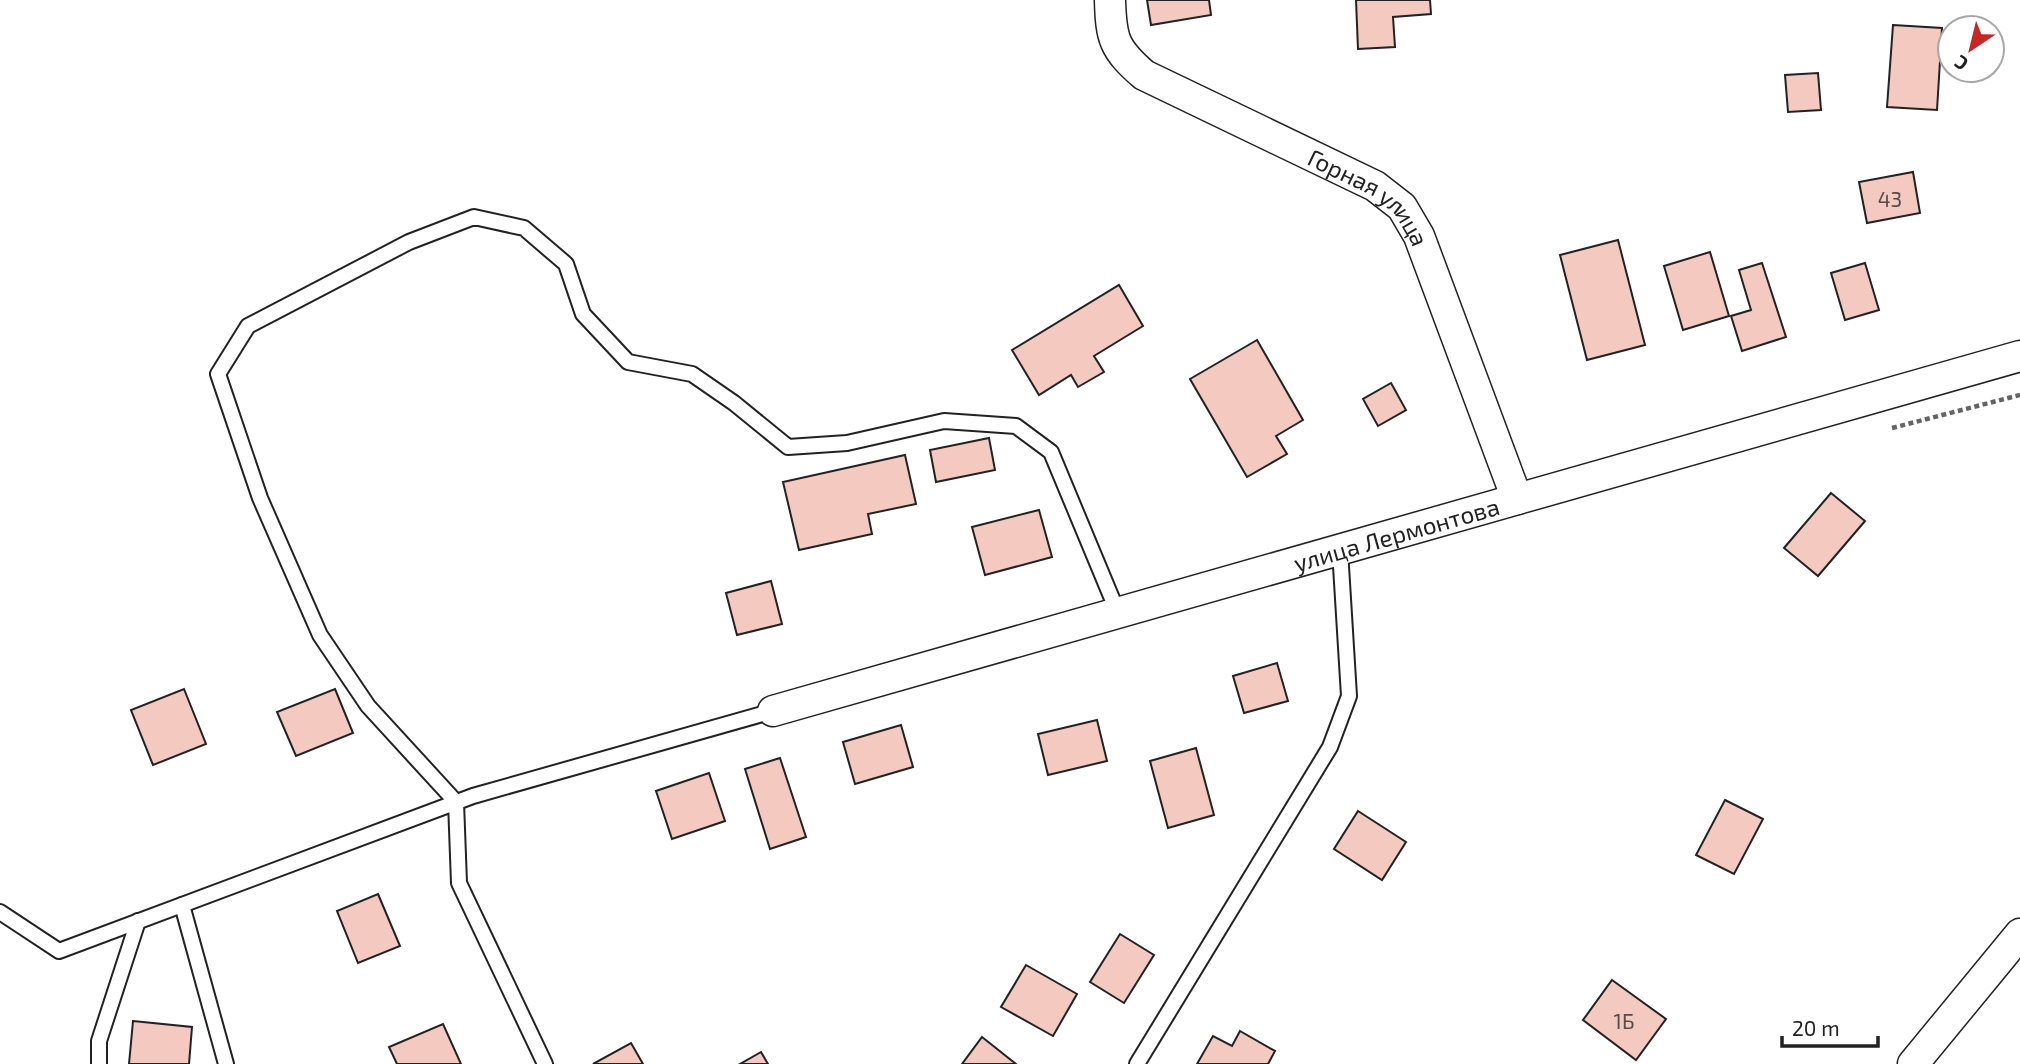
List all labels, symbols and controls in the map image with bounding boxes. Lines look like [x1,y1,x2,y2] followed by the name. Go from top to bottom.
[1936,14,2006,84] north arrow
[1950,51,1972,76] text: С
[1304,142,1436,250] street label: Горная улица
[1878,186,1902,211] house number: 43
[1290,491,1502,578] street label: улица Лермонтова
[1782,1004,1878,1048] scale bar
[1614,1008,1634,1033] house number: 1Б
[1792,1015,1840,1040] text: 20 m

